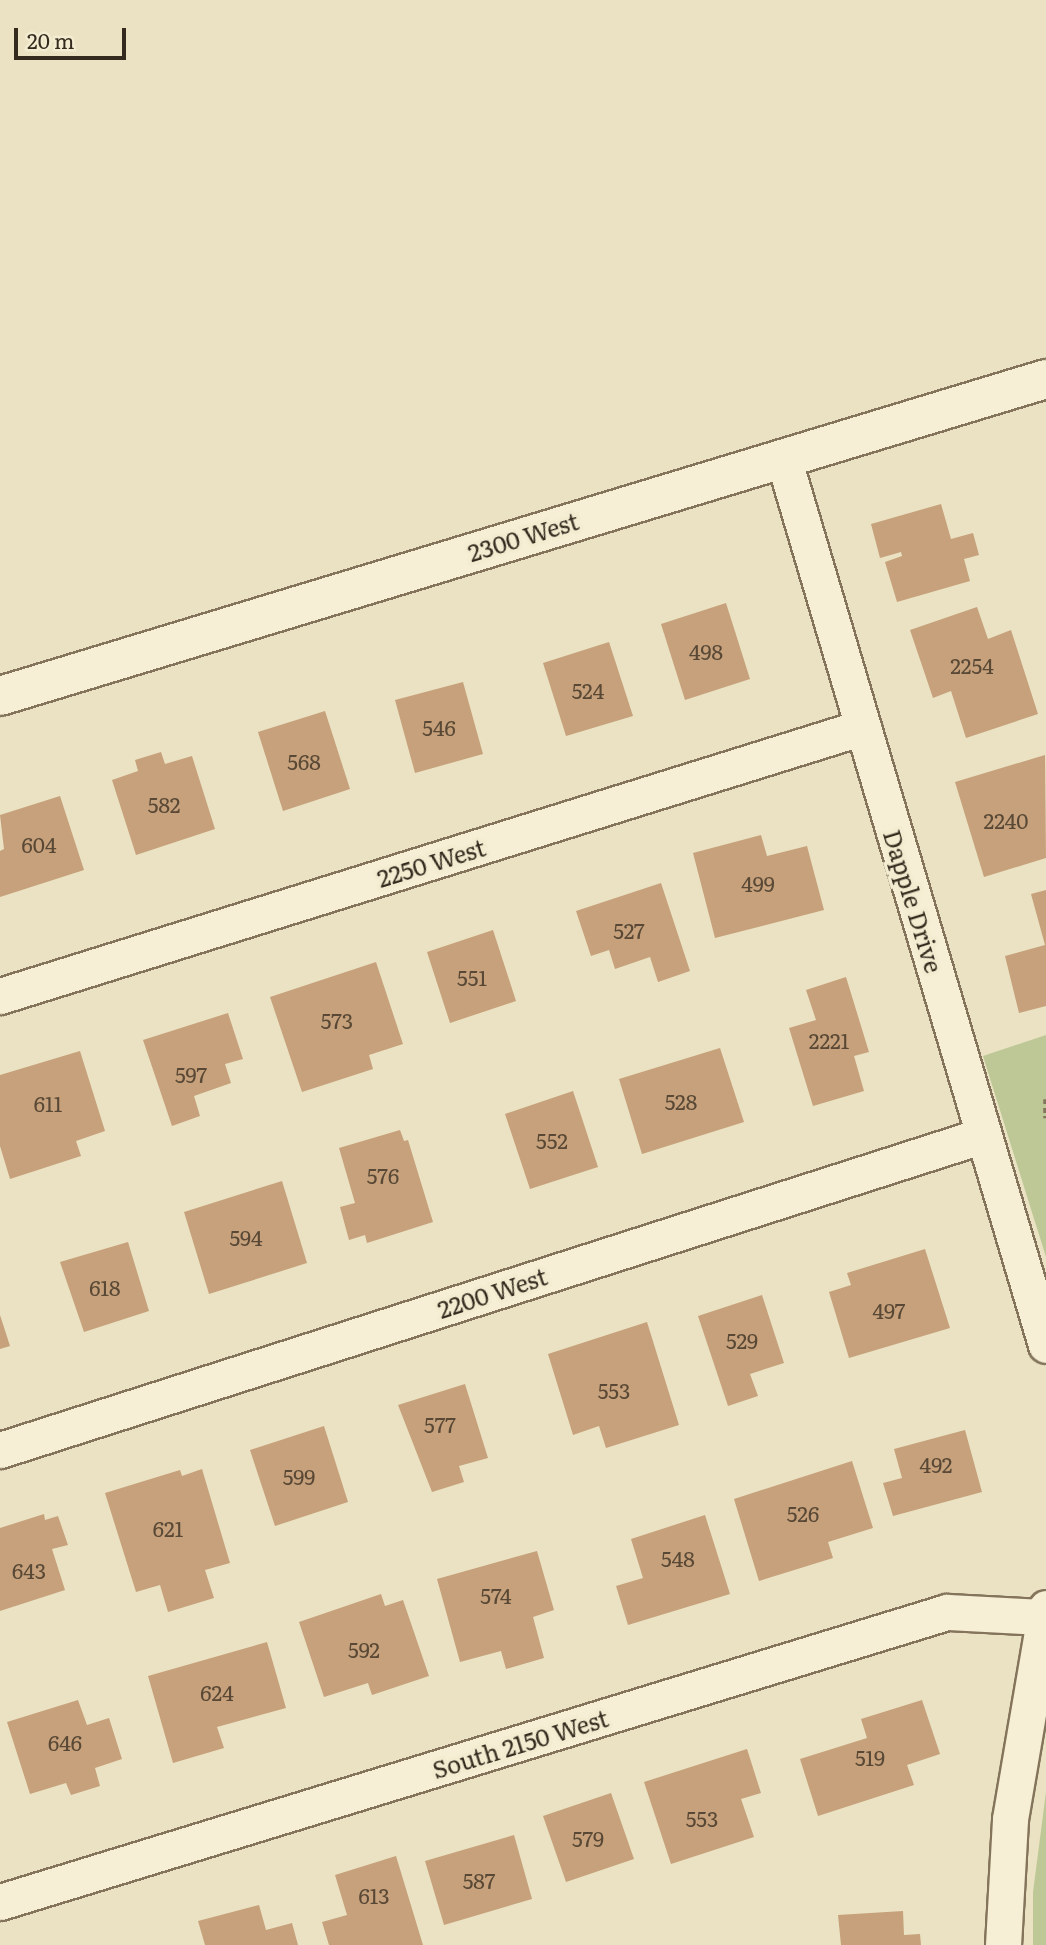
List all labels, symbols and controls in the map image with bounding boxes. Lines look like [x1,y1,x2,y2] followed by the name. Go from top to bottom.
[18,14,130,58] scale bar
[27,24,74,55] text: 20 m
[464,506,582,566] street label: 2300 West
[689,638,723,664] house number: 498
[950,652,994,678] house number: 2254
[572,677,604,703] house number: 524
[422,714,456,740] house number: 546
[287,748,321,774] house number: 568
[148,791,180,817] house number: 582
[983,807,1029,833] house number: 2240
[879,826,949,976] street label: Dapple Drive
[22,831,56,857] house number: 604
[373,832,489,892] street label: 2250 West
[741,870,775,896] house number: 499
[613,917,645,943] house number: 527
[457,964,487,990] house number: 551
[321,1007,353,1033] house number: 573
[809,1027,849,1053] house number: 2221
[175,1061,207,1087] house number: 597
[665,1088,697,1114] house number: 528
[34,1090,62,1116] house number: 611
[536,1127,568,1153] house number: 552
[367,1162,399,1188] house number: 576
[229,1224,263,1250] house number: 594
[434,1261,550,1323] street label: 2200 West
[89,1274,121,1300] house number: 618
[873,1297,905,1323] house number: 497
[726,1327,758,1353] house number: 529
[598,1377,630,1403] house number: 553
[424,1411,456,1437] house number: 577
[920,1451,952,1477] house number: 492
[283,1463,315,1489] house number: 599
[787,1500,819,1526] house number: 526
[153,1515,183,1541] house number: 621
[661,1545,695,1571] house number: 548
[12,1557,46,1583] house number: 643
[480,1582,512,1608] house number: 574
[348,1636,380,1662] house number: 592
[200,1679,234,1705] house number: 624
[429,1703,611,1783] street label: South 2150 West
[48,1729,82,1755] house number: 646
[855,1744,885,1770] house number: 519
[686,1805,718,1831] house number: 553
[572,1825,604,1851] house number: 579
[463,1867,495,1893] house number: 587
[358,1882,390,1908] house number: 613

